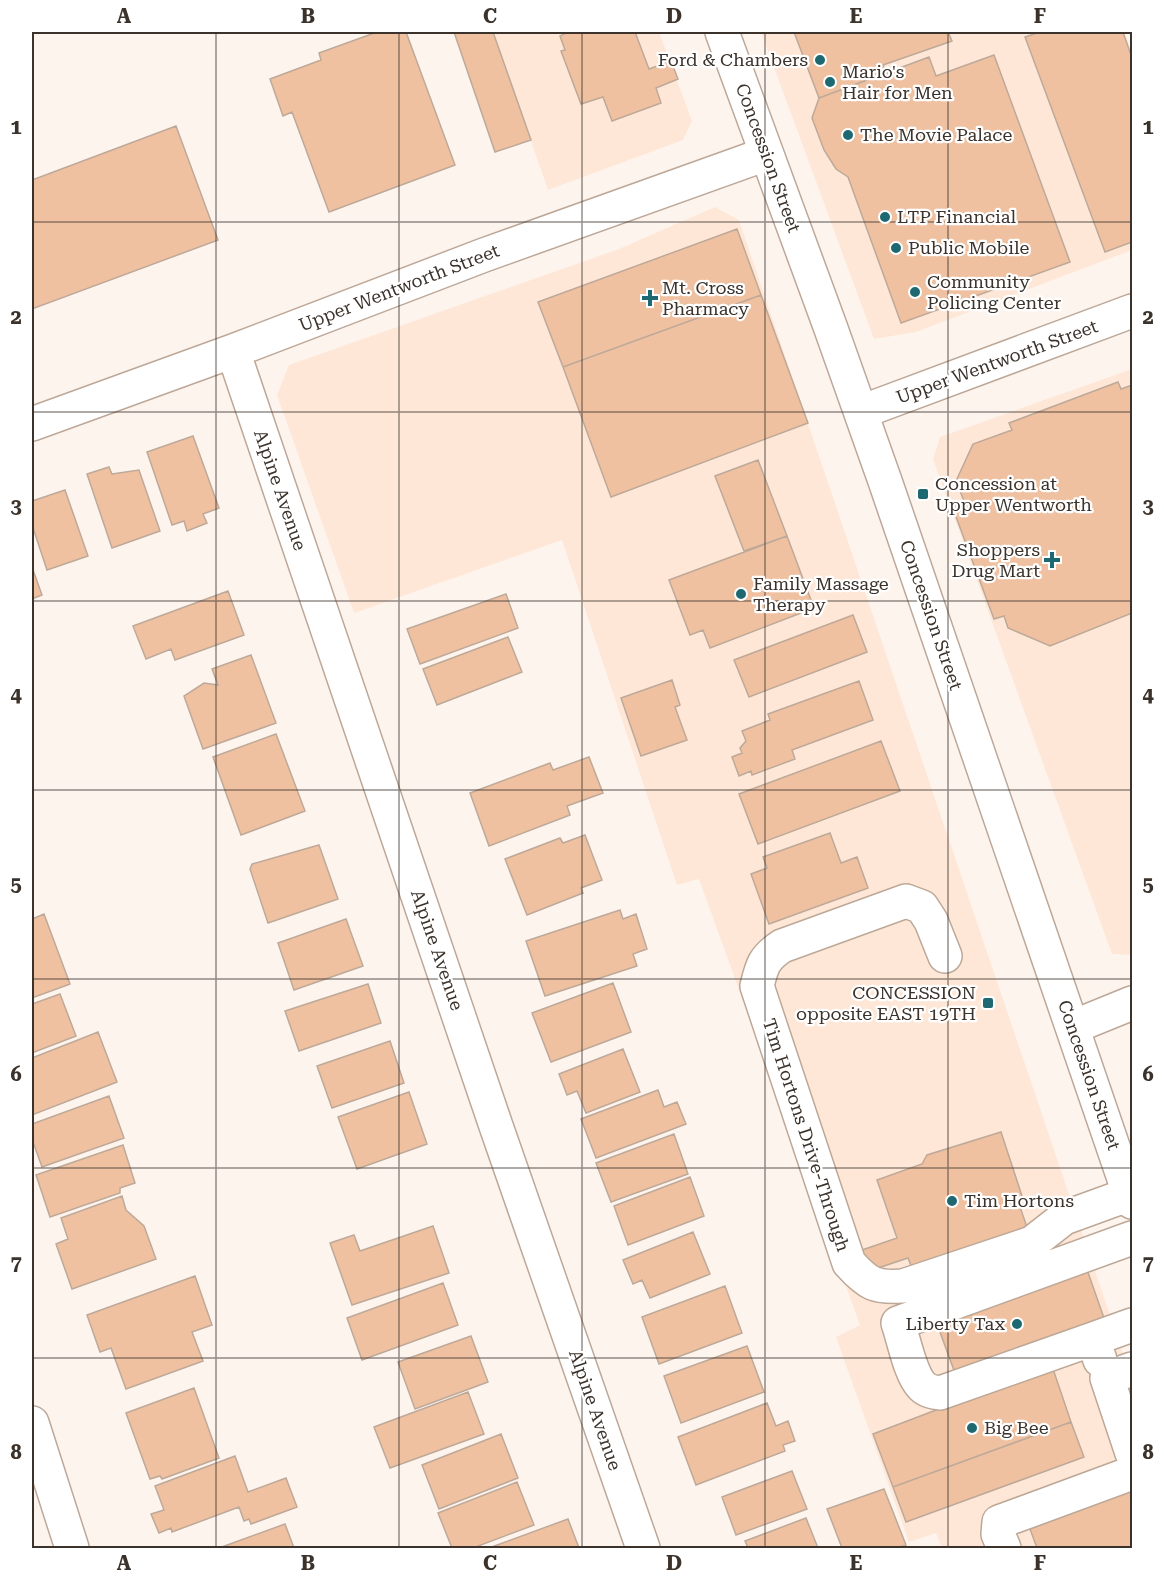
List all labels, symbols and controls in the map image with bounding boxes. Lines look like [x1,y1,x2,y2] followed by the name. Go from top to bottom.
[117,4,132,28] text: A
[301,4,315,28] text: B
[483,4,497,28] text: C
[666,4,682,28] text: D
[850,4,863,28] text: E
[1034,4,1046,28] text: F
[658,49,808,70] place label: Ford & Chambers
[813,53,827,67] marker: Ford & Chambers
[842,61,953,103] place label: Mario's Hair for Men
[823,75,837,89] marker: Mario's Hair for Men
[732,80,805,236] street label: Concession Street
[10,115,22,139] text: 1
[1142,115,1154,139] text: 1
[860,124,1012,145] place label: The Movie Palace
[841,128,855,142] marker: The Movie Palace
[897,206,1016,227] place label: LTP Financial
[878,210,892,224] marker: LTP Financial
[908,237,1030,258] place label: Public Mobile
[296,239,502,336] street label: Upper Wentworth Street
[889,241,903,255] marker: Public Mobile
[927,271,1061,313] place label: Community Policing Center
[662,277,749,319] place label: Mt. Cross Pharmacy
[908,285,922,299] marker: Community Policing Center
[643,291,657,305] marker: Mt. Cross Pharmacy
[10,305,22,329] text: 2
[1142,305,1154,329] text: 2
[893,315,1101,408] street label: Upper Wentworth Street
[250,427,311,553] street label: Alpine Avenue
[935,473,1092,515] place label: Concession at Upper Wentworth
[916,487,930,501] marker: Concession at Upper Wentworth
[10,494,22,518] text: 3
[1142,494,1154,518] text: 3
[896,537,967,693] street label: Concession Street
[952,539,1040,581] place label: Shoppers Drug Mart
[1045,553,1059,567] marker: Shoppers Drug Mart
[753,573,889,615] place label: Family Massage Therapy
[734,587,748,601] marker: Family Massage Therapy
[10,683,22,707] text: 4
[1142,683,1154,707] text: 4
[10,872,22,896] text: 5
[1142,872,1154,896] text: 5
[407,887,468,1013] street label: Alpine Avenue
[796,982,976,1024] place label: CONCESSION opposite EAST 19TH
[981,996,995,1010] marker: CONCESSION opposite EAST 19TH
[1054,997,1125,1153] street label: Concession Street
[759,1016,854,1254] street label: Tim Hortons Drive-Through
[10,1062,22,1086] text: 6
[1142,1062,1154,1086] text: 6
[964,1190,1074,1211] place label: Tim Hortons
[945,1194,959,1208] marker: Tim Hortons
[10,1251,22,1275] text: 7
[1142,1251,1154,1275] text: 7
[906,1313,1006,1334] place label: Liberty Tax
[1010,1317,1024,1331] marker: Liberty Tax
[565,1347,626,1473] street label: Alpine Avenue
[984,1417,1049,1438] place label: Big Bee
[965,1421,979,1435] marker: Big Bee
[10,1440,22,1464] text: 8
[1142,1440,1154,1464] text: 8
[117,1551,132,1575] text: A
[301,1551,315,1575] text: B
[483,1551,497,1575] text: C
[666,1551,682,1575] text: D
[850,1551,863,1575] text: E
[1034,1551,1046,1575] text: F

